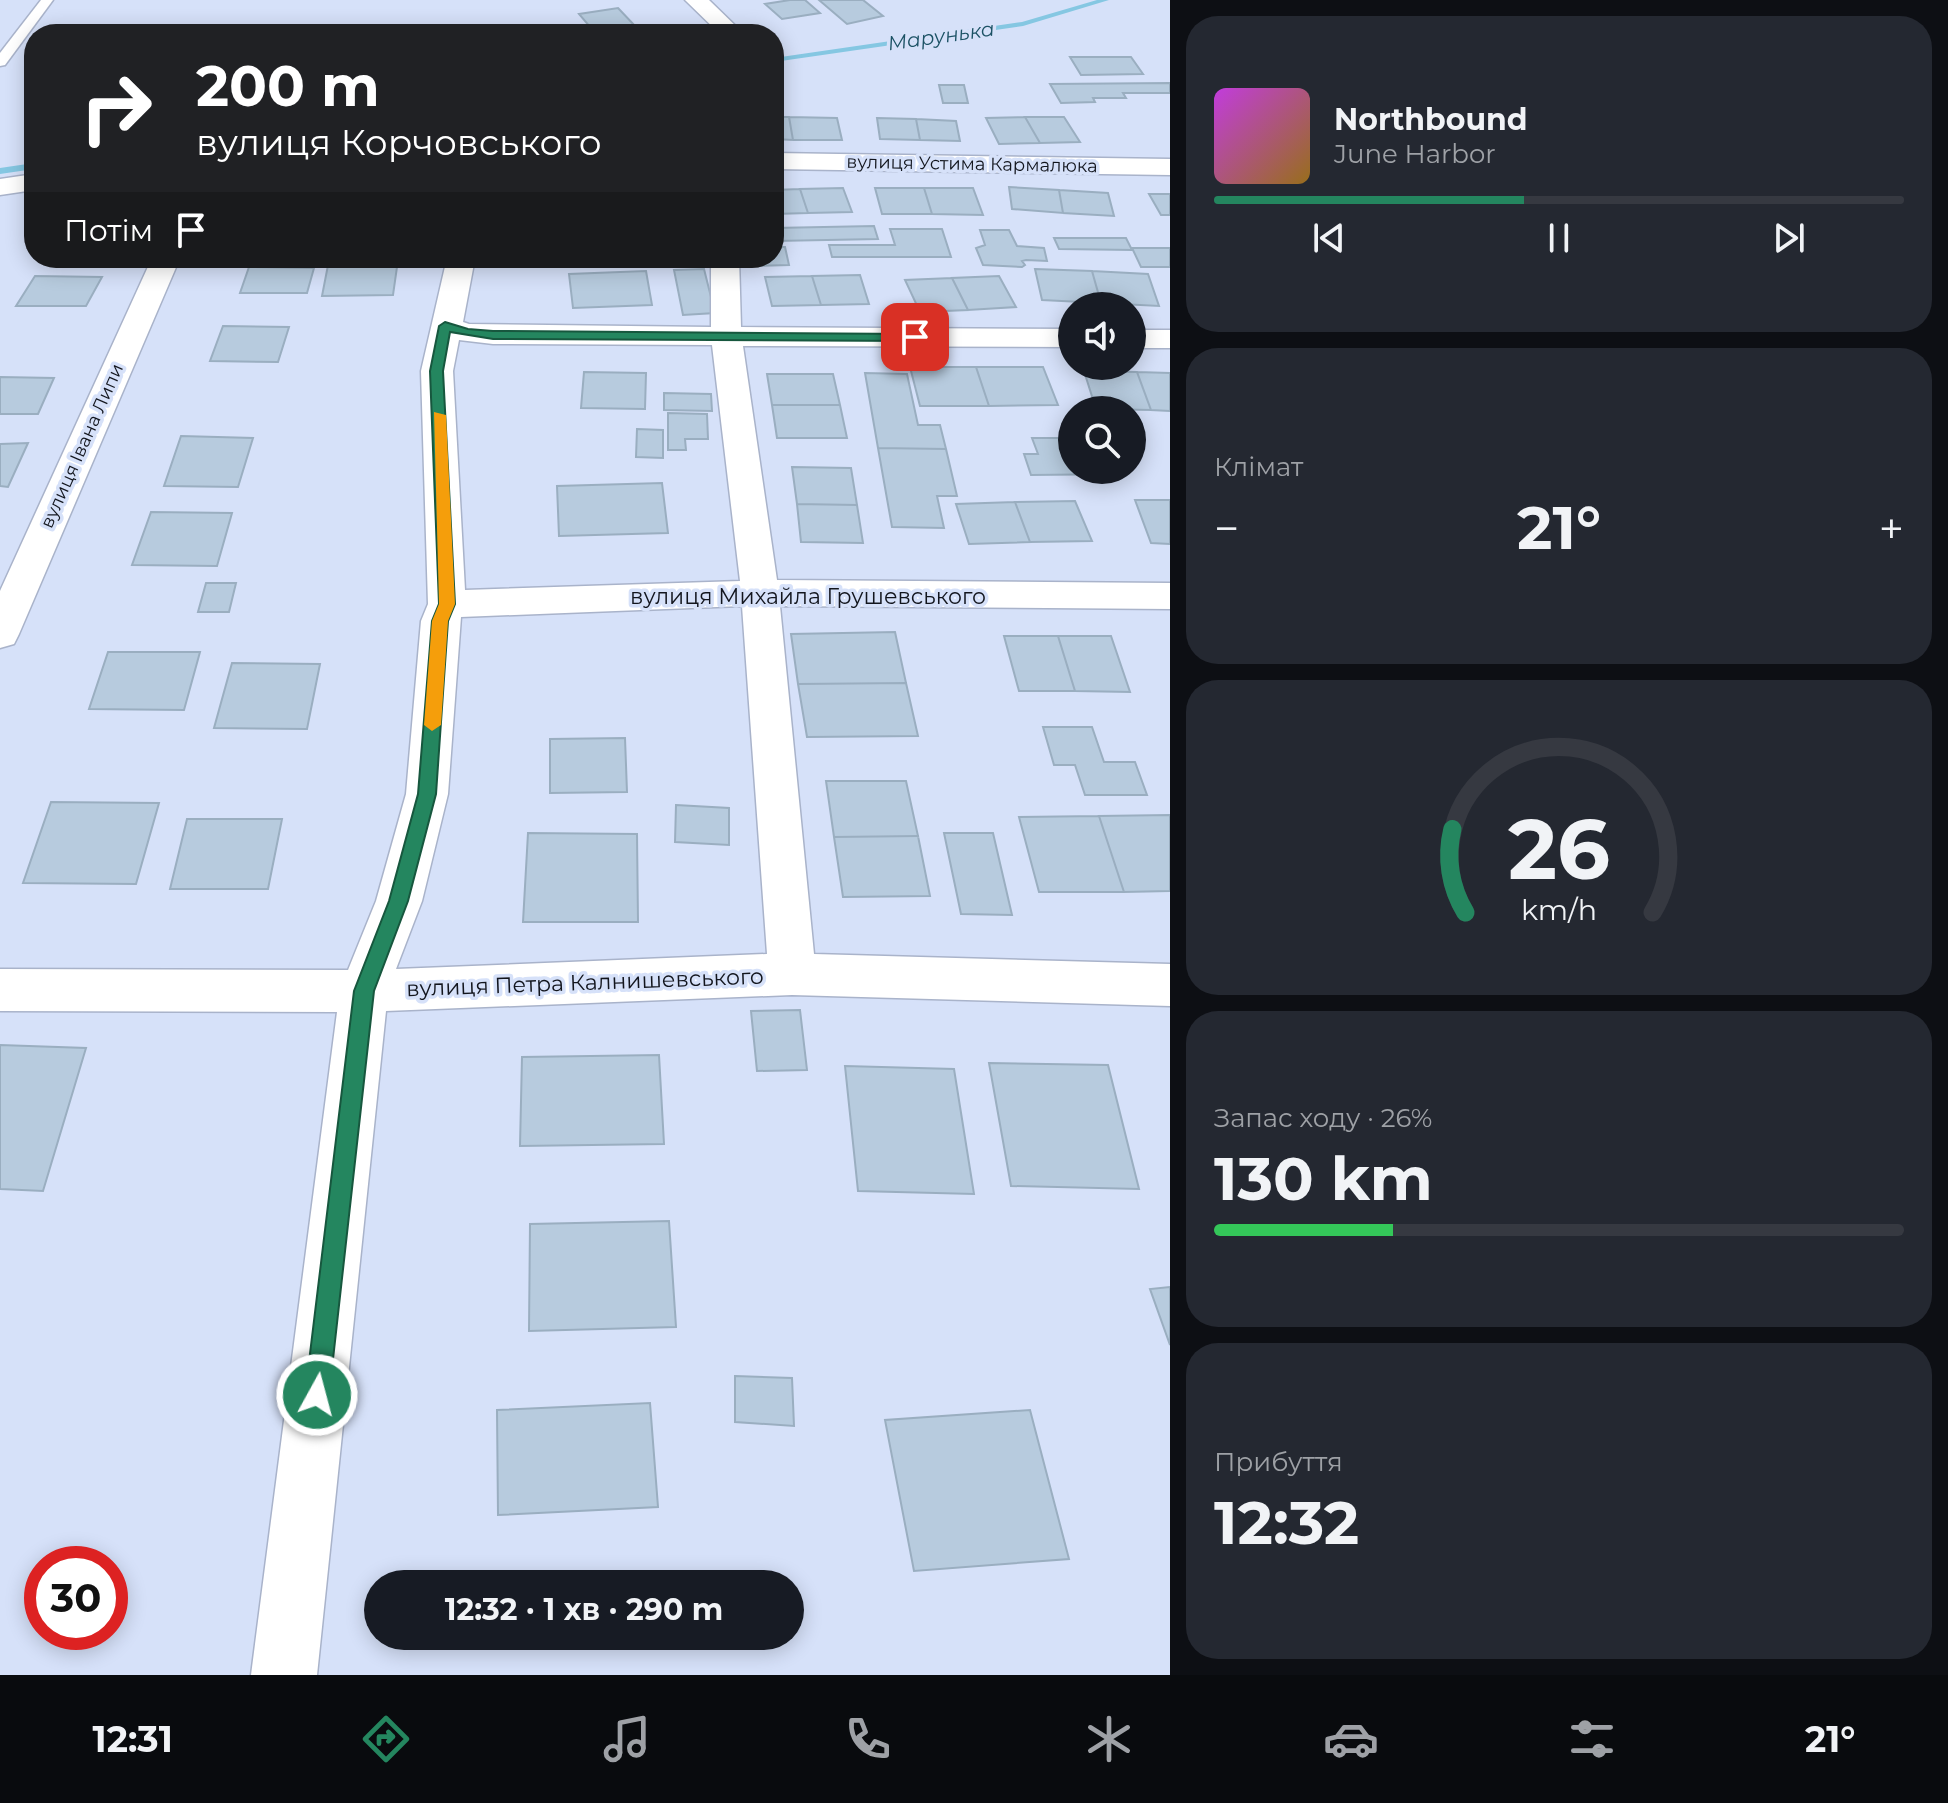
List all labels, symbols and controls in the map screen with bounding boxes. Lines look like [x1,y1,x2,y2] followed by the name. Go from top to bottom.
[886,17,996,55] water label: Марунька
[196,52,380,120] text: 200 m
[64,56,168,160] icon: right
[1334,101,1528,138] text: Northbound
[196,120,602,164] text: вулиця Корчовського
[1334,138,1496,170] text: June Harbor
[846,151,1098,177] street label: вулиця Устима Кармалюка
[169,208,213,252] icon: arrive
[64,212,153,249] text: Потім
[1307,216,1351,260] icon: previous
[1537,216,1581,260] icon: pause
[1767,216,1811,260] icon: next
[1058,292,1146,484] map controls
[1058,292,1146,380] button: sound
[881,303,949,371] pin
[893,315,937,359] icon: arrive
[36,360,128,532] street label: вулиця Івана Липи
[1058,396,1146,484] button: search
[1214,451,1303,483] text: Клімат
[1517,491,1601,564] text: 21°
[1214,501,1239,555] text: −
[1879,501,1904,555] text: +
[630,583,986,610] street label: вулиця Михайла Грушевського
[1508,798,1610,900] text: 26
[1521,893,1597,928] text: km/h
[406,963,764,1002] street label: вулиця Петра Калнишевського
[1214,1102,1432,1134] text: Запас ходу · 26%
[1214,1142,1433,1215] text: 130 km
[275,1353,359,1437] position arrow
[1214,1446,1343,1478] text: Прибуття
[1214,1486,1359,1559] text: 12:32
[24,1546,128,1650] speed limit sign: 30
[445,1591,723,1628] text: 12:32 · 1 хв · 290 m
[358,1711,414,1767] icon: directions
[599,1711,655,1767] icon: music
[840,1711,896,1767] icon: phone
[1081,1711,1137,1767] icon: climate
[1323,1711,1379,1767] icon: car
[1564,1711,1620,1767] icon: filters
[93,1717,173,1761] text: 12:31
[1805,1717,1855,1761] text: 21°

